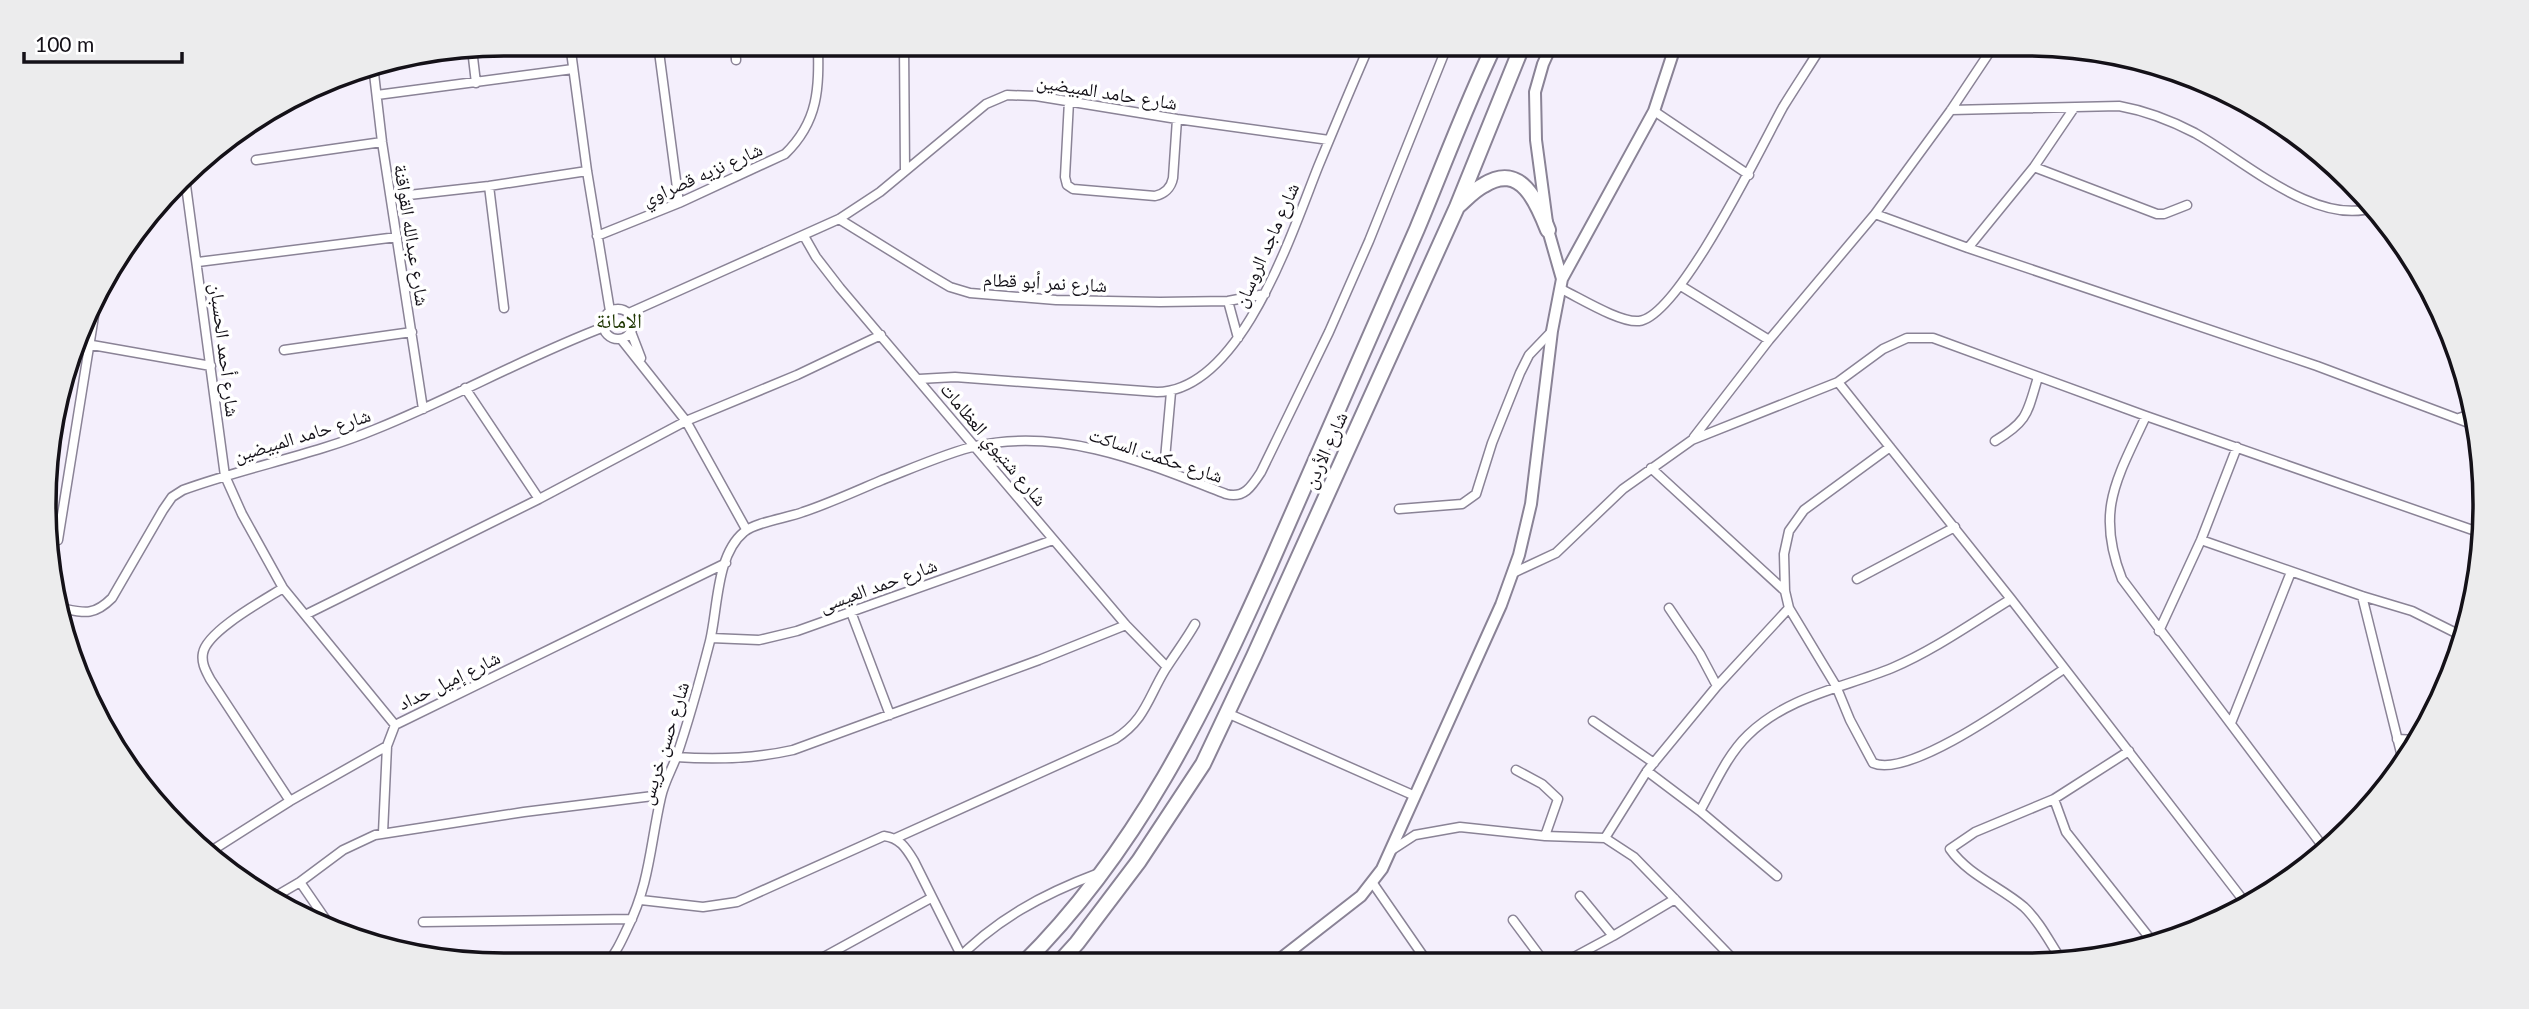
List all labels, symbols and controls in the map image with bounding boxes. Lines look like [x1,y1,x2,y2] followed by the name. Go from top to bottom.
[24,21,182,65] scale bar
[35,31,94,56] text: 100 m
[1035,69,1179,115] street label: شارع حامد المبيضين
[638,137,768,215] street label: شارع نزيه قصراوي
[389,162,435,308] street label: شارع عبدالله القواقنة
[1228,179,1304,311] street label: شارع ماجد الروسان
[982,267,1108,299] street label: شارع نمر أبو قطام
[205,282,245,418] street label: شارع أحمد الحسبان
[596,307,642,332] district label: الامانة
[932,377,1053,513] street label: شارع شتيوي العظامات
[231,403,373,467] street label: شارع حامد المبيضين
[1297,408,1353,492] street label: شارع الأردن
[1086,422,1226,488] street label: شارع حكمت الساكت
[816,553,940,617] street label: شارع حمد العيسى
[394,645,505,717] street label: شارع إميل حداد
[634,679,694,807] street label: شارع حسن خريس

